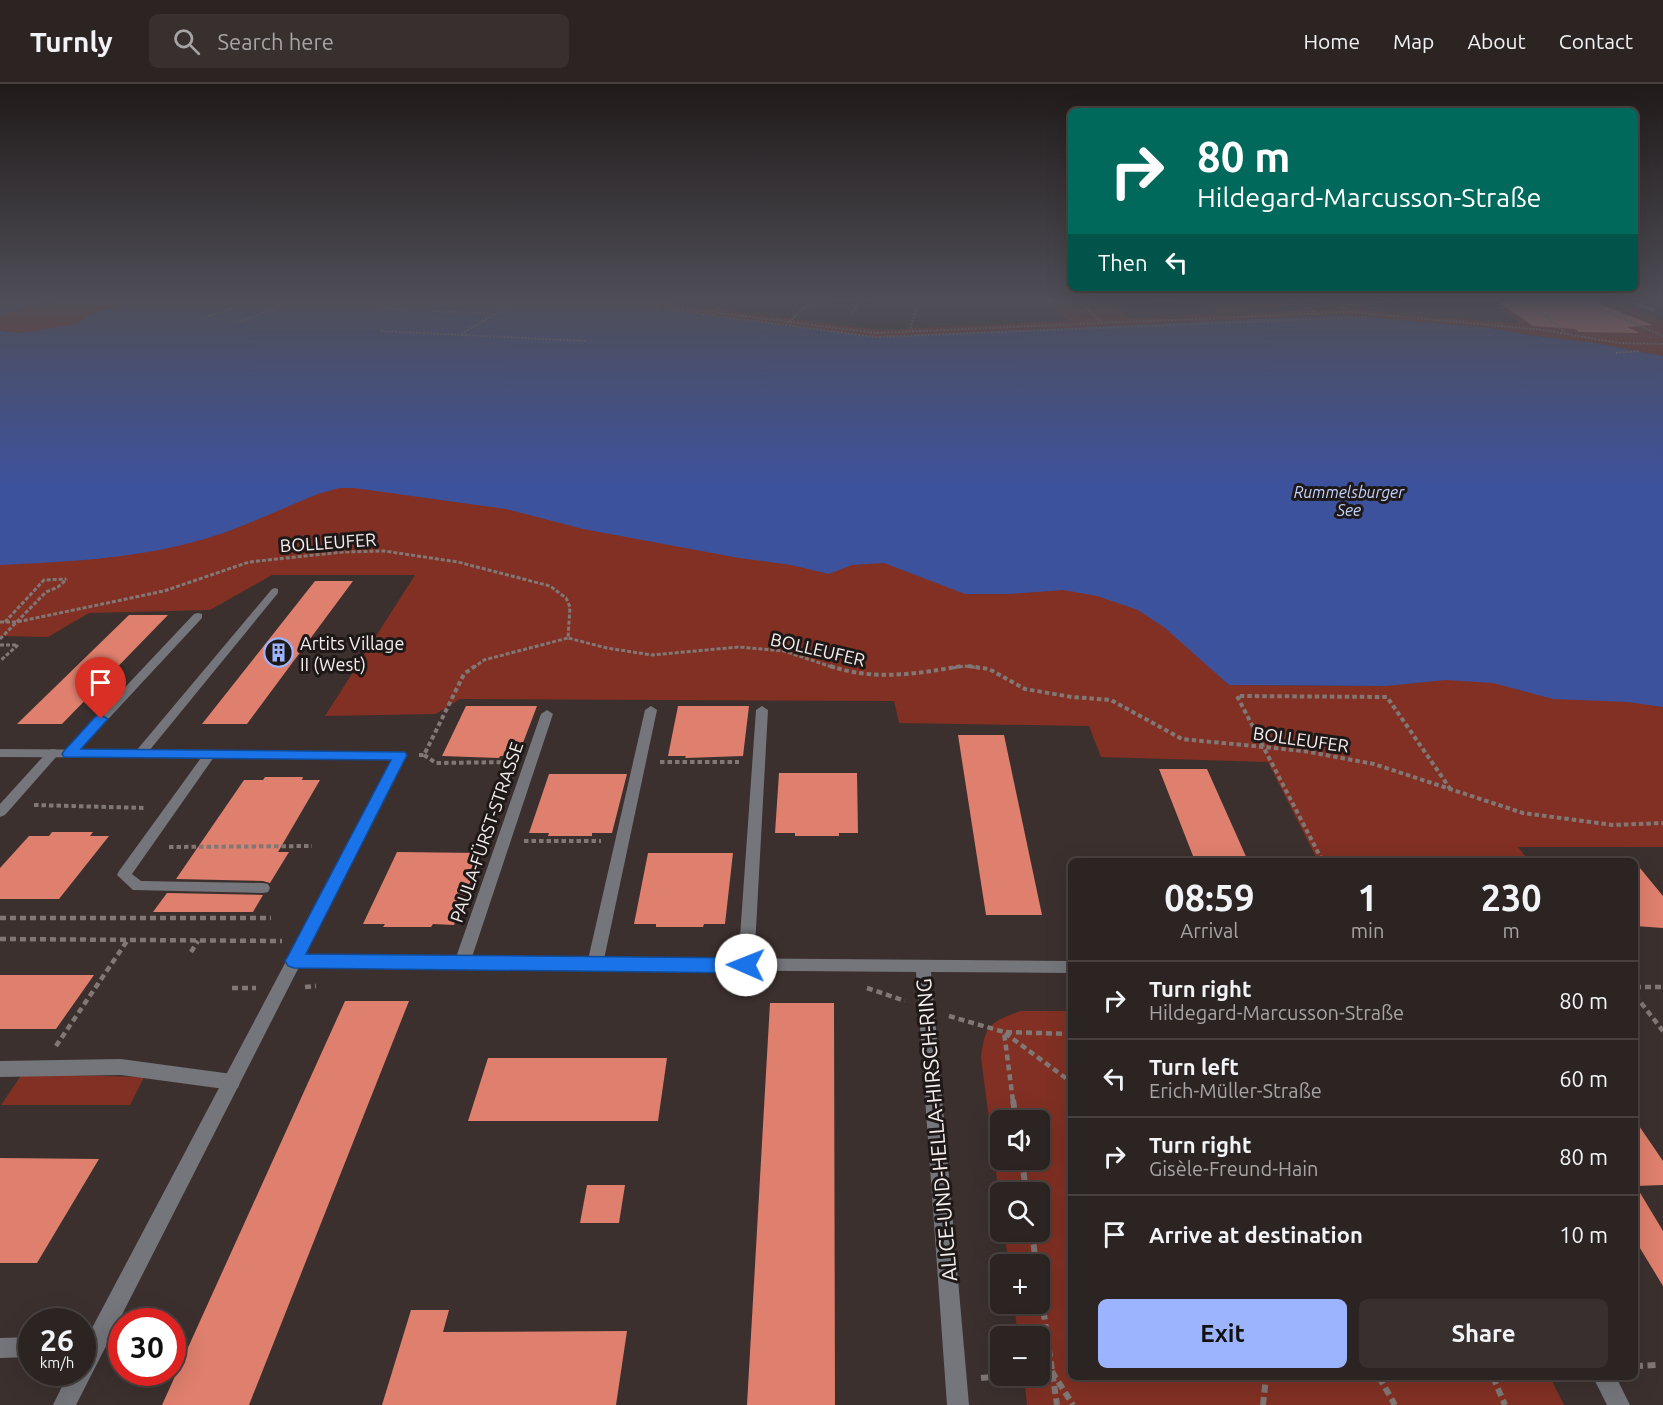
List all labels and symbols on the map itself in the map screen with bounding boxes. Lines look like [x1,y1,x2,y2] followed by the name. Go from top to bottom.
[1294,483,1405,519] water label: Rummelsburger See
[279,529,377,555] street label: BOLLEUFER
[769,628,867,670] street label: BOLLEUFER
[300,633,404,675] place label: Artits Village II (West)
[263,637,295,669] building icon: Artits Village II (West)
[75,657,126,719] pin
[1252,722,1350,756] street label: BOLLEUFER
[446,739,526,925] street label: PAULA-FÜRST-STRASSE
[714,933,778,997] position arrow
[911,978,961,1282] street label: ALICE-UND-HELLA-HIRSCH-RING
[108,1308,186,1386] speed limit sign: 30

